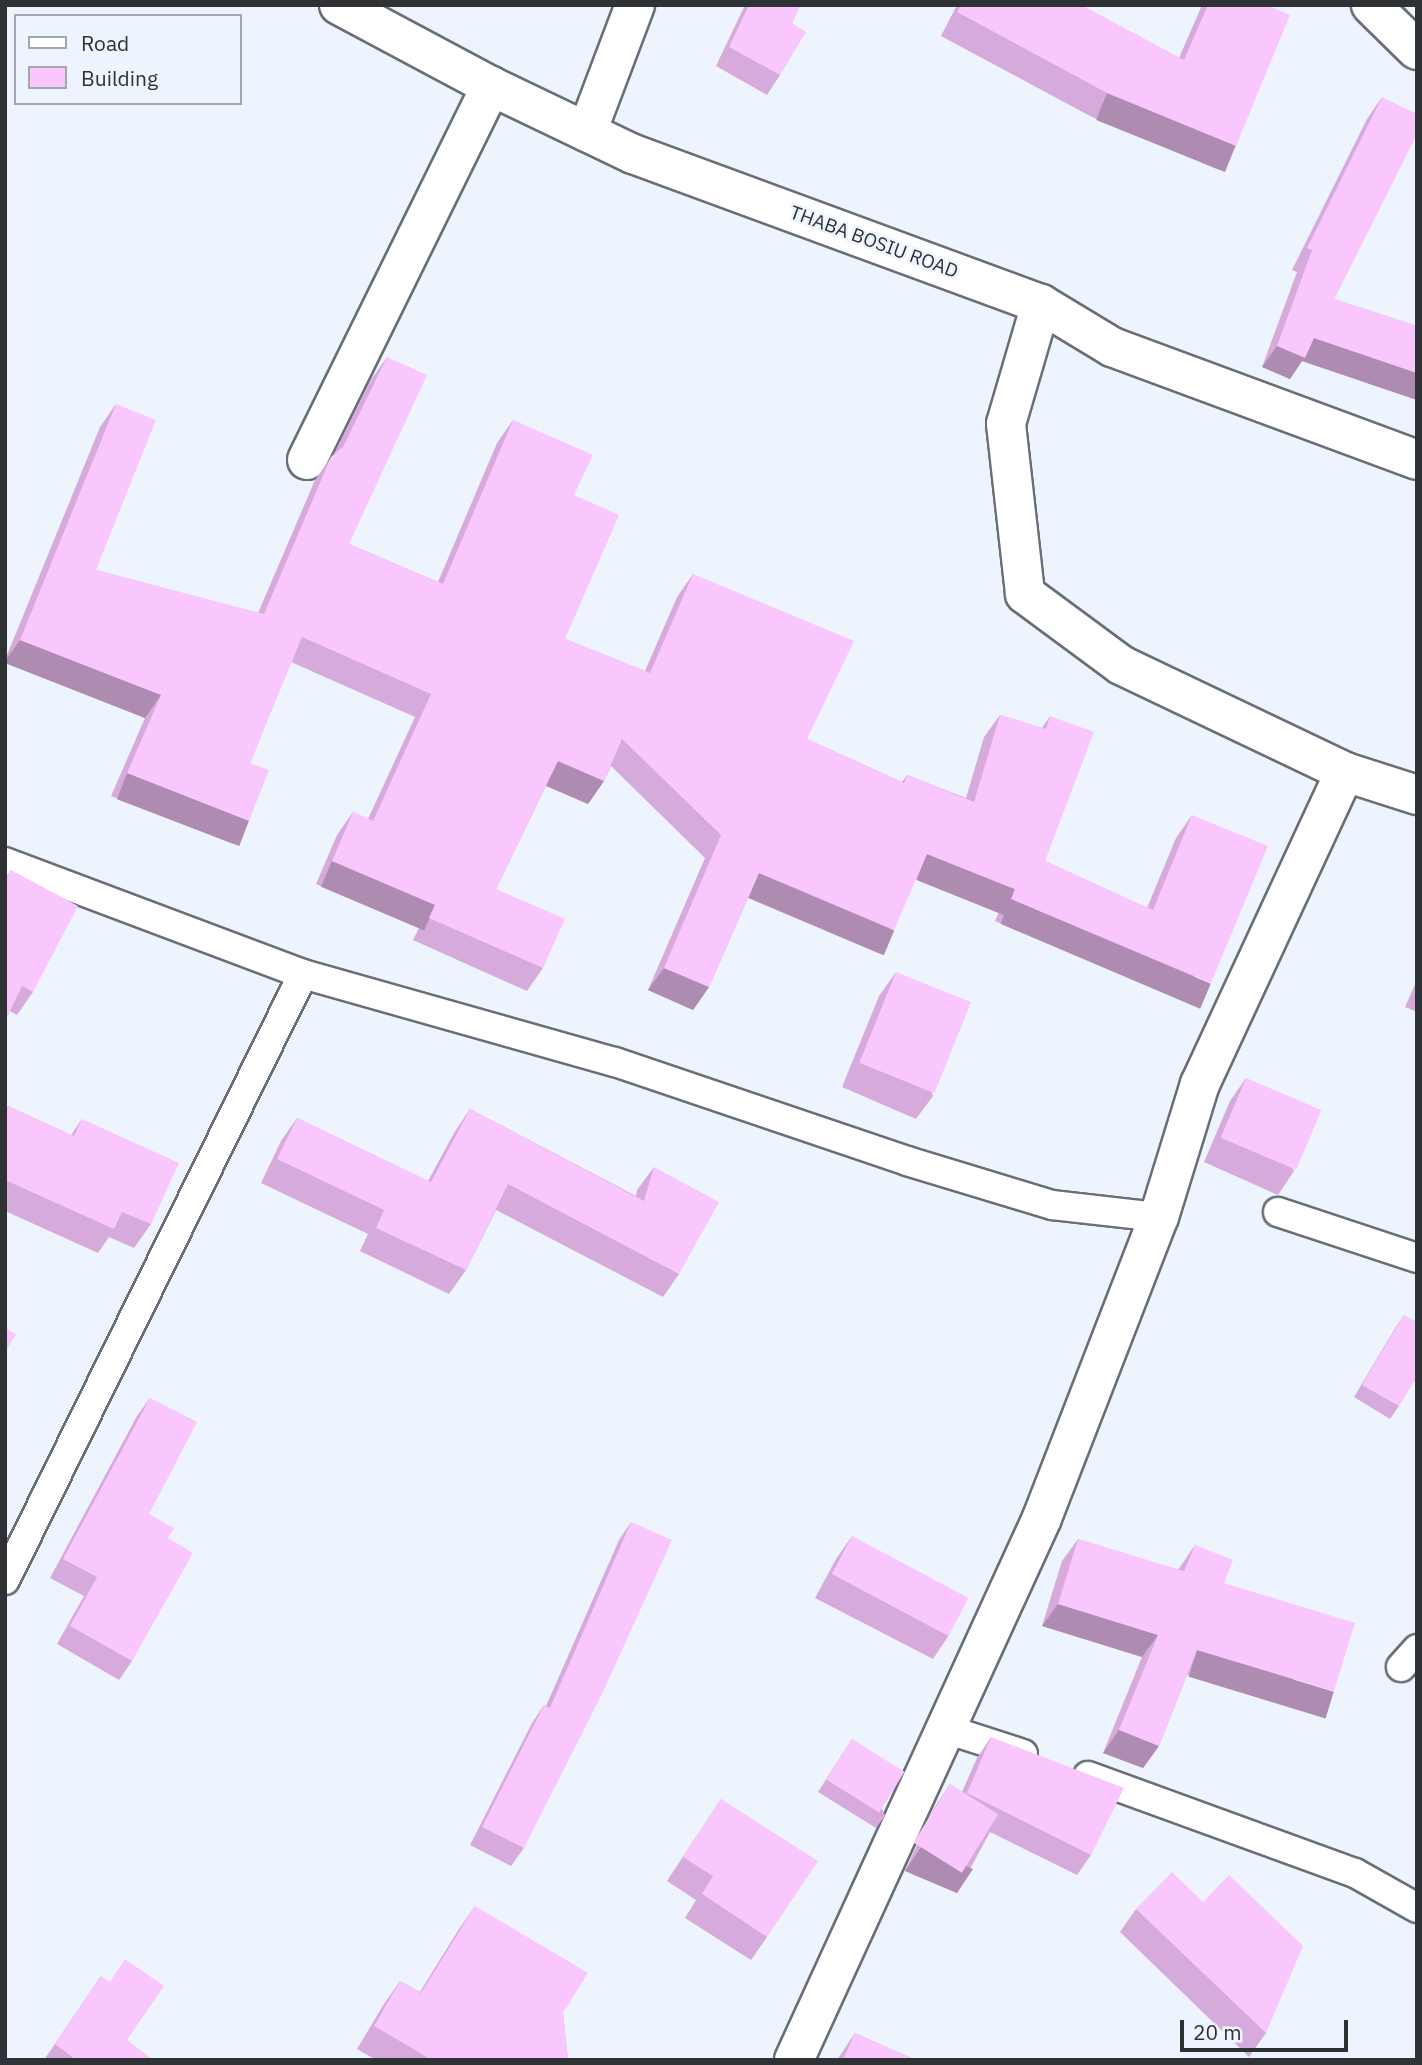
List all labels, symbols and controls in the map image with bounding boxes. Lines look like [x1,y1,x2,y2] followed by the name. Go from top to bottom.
[14,14,242,105] legend
[81,29,129,57] text: Road
[81,64,158,92] text: Building
[787,201,961,283] street label: THABA BOSIU ROAD
[1184,2006,1352,2050] scale bar
[1193,2018,1242,2046] text: 20 m

